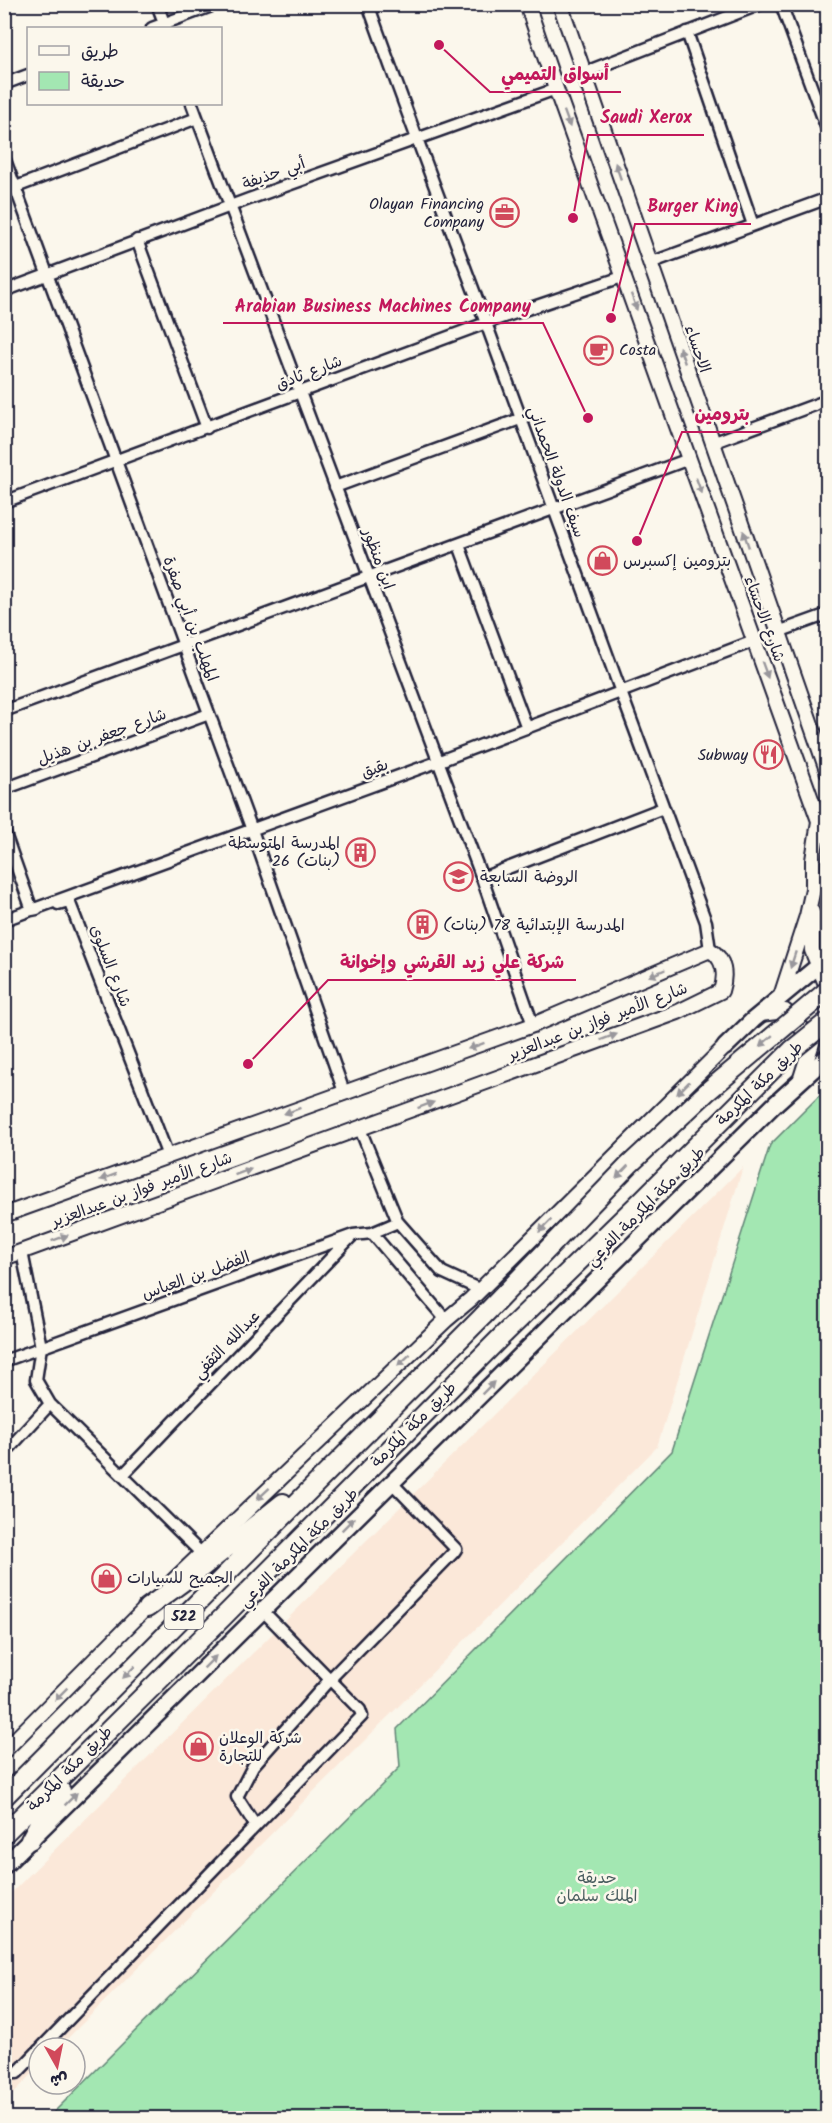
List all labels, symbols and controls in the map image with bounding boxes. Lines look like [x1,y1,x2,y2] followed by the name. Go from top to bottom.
[27,27,222,105] legend
[81,38,119,67] text: طريق
[490,56,621,92] callout: أسواق التميمي
[501,61,609,90] text: أسواق التميمي
[81,68,125,97] text: حديقة
[588,99,704,135] callout: Saudi Xerox
[600,104,692,133] text: Saudi Xerox
[563,110,572,128] one-way arrow
[239,151,309,198] street label: أبي حذيفة
[612,162,622,180] one-way arrow
[635,188,751,224] callout: Burger King
[369,192,484,235] place label: Olayan Financing Company
[647,193,739,222] text: Burger King
[489,197,521,229] office icon: Olayan Financing Company
[223,287,543,323] callout: Arabian Business Machines Company
[235,293,532,322] text: Arabian Business Machines Company
[629,294,639,312] one-way arrow
[677,322,717,376] street label: الاحساء
[582,334,614,366] cafe icon: Costa
[619,338,656,363] place label: Costa
[677,346,686,364] one-way arrow
[272,349,346,397] street label: شارع ثادق
[682,396,761,432] callout: بترومين
[694,401,750,430] text: بترومين
[520,403,591,542] street label: سيف الدولة الحمداني
[695,477,705,495] one-way arrow
[355,523,401,593] street label: ابن منظور
[741,530,751,548] one-way arrow
[586,545,618,577] shop icon: بترومين إكسبرس
[623,549,731,574] place label: بترومين إكسبرس
[155,553,224,686] street label: المهلب بن أبي صفرة
[737,572,791,666] street label: شارع الاحساء
[760,661,770,679] one-way arrow
[34,702,170,772] street label: شارع جعفر بن هذيل
[753,739,785,771] restaurant icon: Subway
[698,743,748,768] place label: Subway
[358,753,392,785] street label: بقيق
[228,831,340,874] place label: المدرسة المتوسطة 26 (بنات)
[345,836,377,868] building icon: المدرسة المتوسطة 26 (بنات)
[443,861,475,893] school or university icon: الروضة السابعة
[480,865,578,890] place label: الروضة السابعة
[406,909,438,941] building icon: المدرسة الإبتدائية 78 (بنات)
[443,913,625,938] place label: المدرسة الإبتدائية 78 (بنات)
[83,921,137,1011] street label: شارع السلوى
[328,944,576,980] callout: شركة علي زيد القرشي وإخوانة
[340,949,564,978] text: شركة علي زيد القرشي وإخوانة
[788,951,797,969] one-way arrow
[647,968,665,978] one-way arrow
[503,976,691,1069] street label: شارع الأمير فواز بن عبدالعزير
[600,1032,618,1042] one-way arrow
[759,1034,774,1047] one-way arrow
[711,1036,809,1132] street label: طريق مكة المكرمة
[467,1041,485,1051] one-way arrow
[676,1081,691,1095] one-way arrow
[417,1099,435,1109] one-way arrow
[283,1106,301,1116] one-way arrow
[580,1141,712,1273] street label: طريق مكة المكرمة الفرعي
[46,1146,236,1235] street label: شارع الأمير فواز بن عبدالعزير
[616,1165,630,1179] one-way arrow
[234,1166,252,1176] one-way arrow
[99,1173,117,1183] one-way arrow
[539,1218,553,1232] one-way arrow
[51,1233,69,1243] one-way arrow
[139,1245,253,1307] street label: الفضل بن العباس
[187,1305,267,1386] street label: عبدالله الثقفي
[397,1353,412,1367] one-way arrow
[365,1376,463,1474] street label: طريق مكة المكرمة
[480,1381,494,1395] one-way arrow
[233,1482,365,1614] street label: طريق مكة المكرمة الفرعي
[256,1487,270,1501] one-way arrow
[341,1518,355,1532] one-way arrow
[90,1562,122,1594] shop icon: الجميح للسيارات
[127,1566,233,1591] place label: الجميح للسيارات
[164,1605,204,1629] road number: 522
[202,1655,216,1669] one-way arrow
[122,1664,136,1679] one-way arrow
[54,1686,68,1701] one-way arrow
[21,1720,119,1818] street label: طريق مكة المكرمة
[219,1726,302,1769] place label: شركة الوعلان للتجارة
[182,1731,214,1763] shop icon: شركة الوعلان للتجارة
[64,1792,78,1806] one-way arrow
[557,1866,637,1909] park label: حديقة الملك سلمان
[27,2036,87,2096] north arrow
[48,2066,70,2093] text: ش

